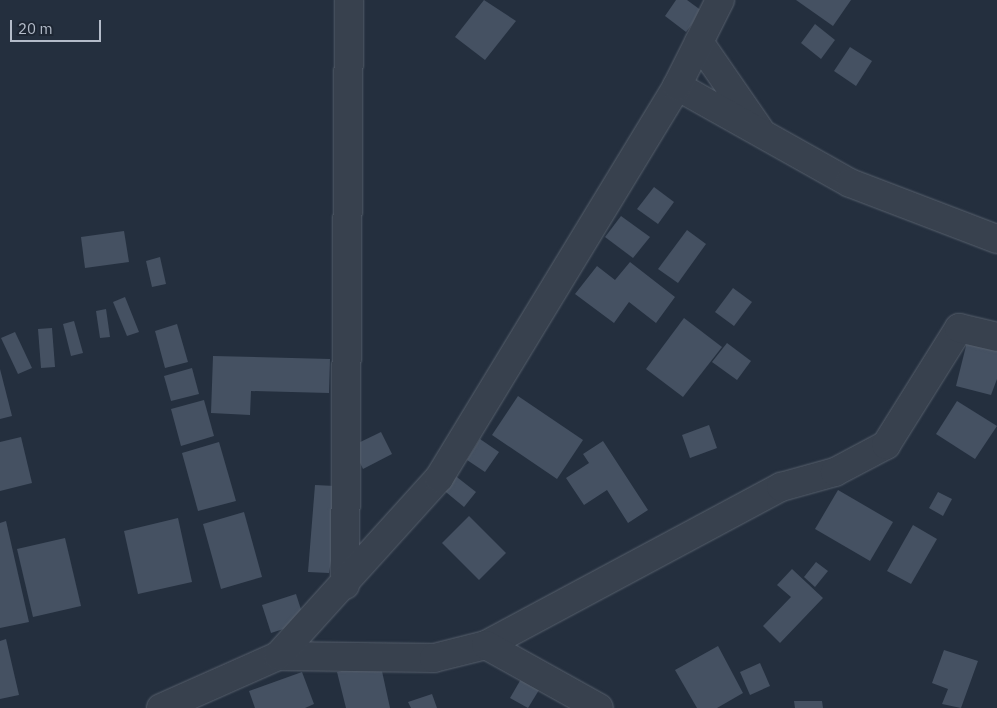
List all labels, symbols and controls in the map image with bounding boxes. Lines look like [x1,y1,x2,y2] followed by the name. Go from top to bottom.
[12,10,104,42] scale bar
[18,19,53,38] text: 20 m

